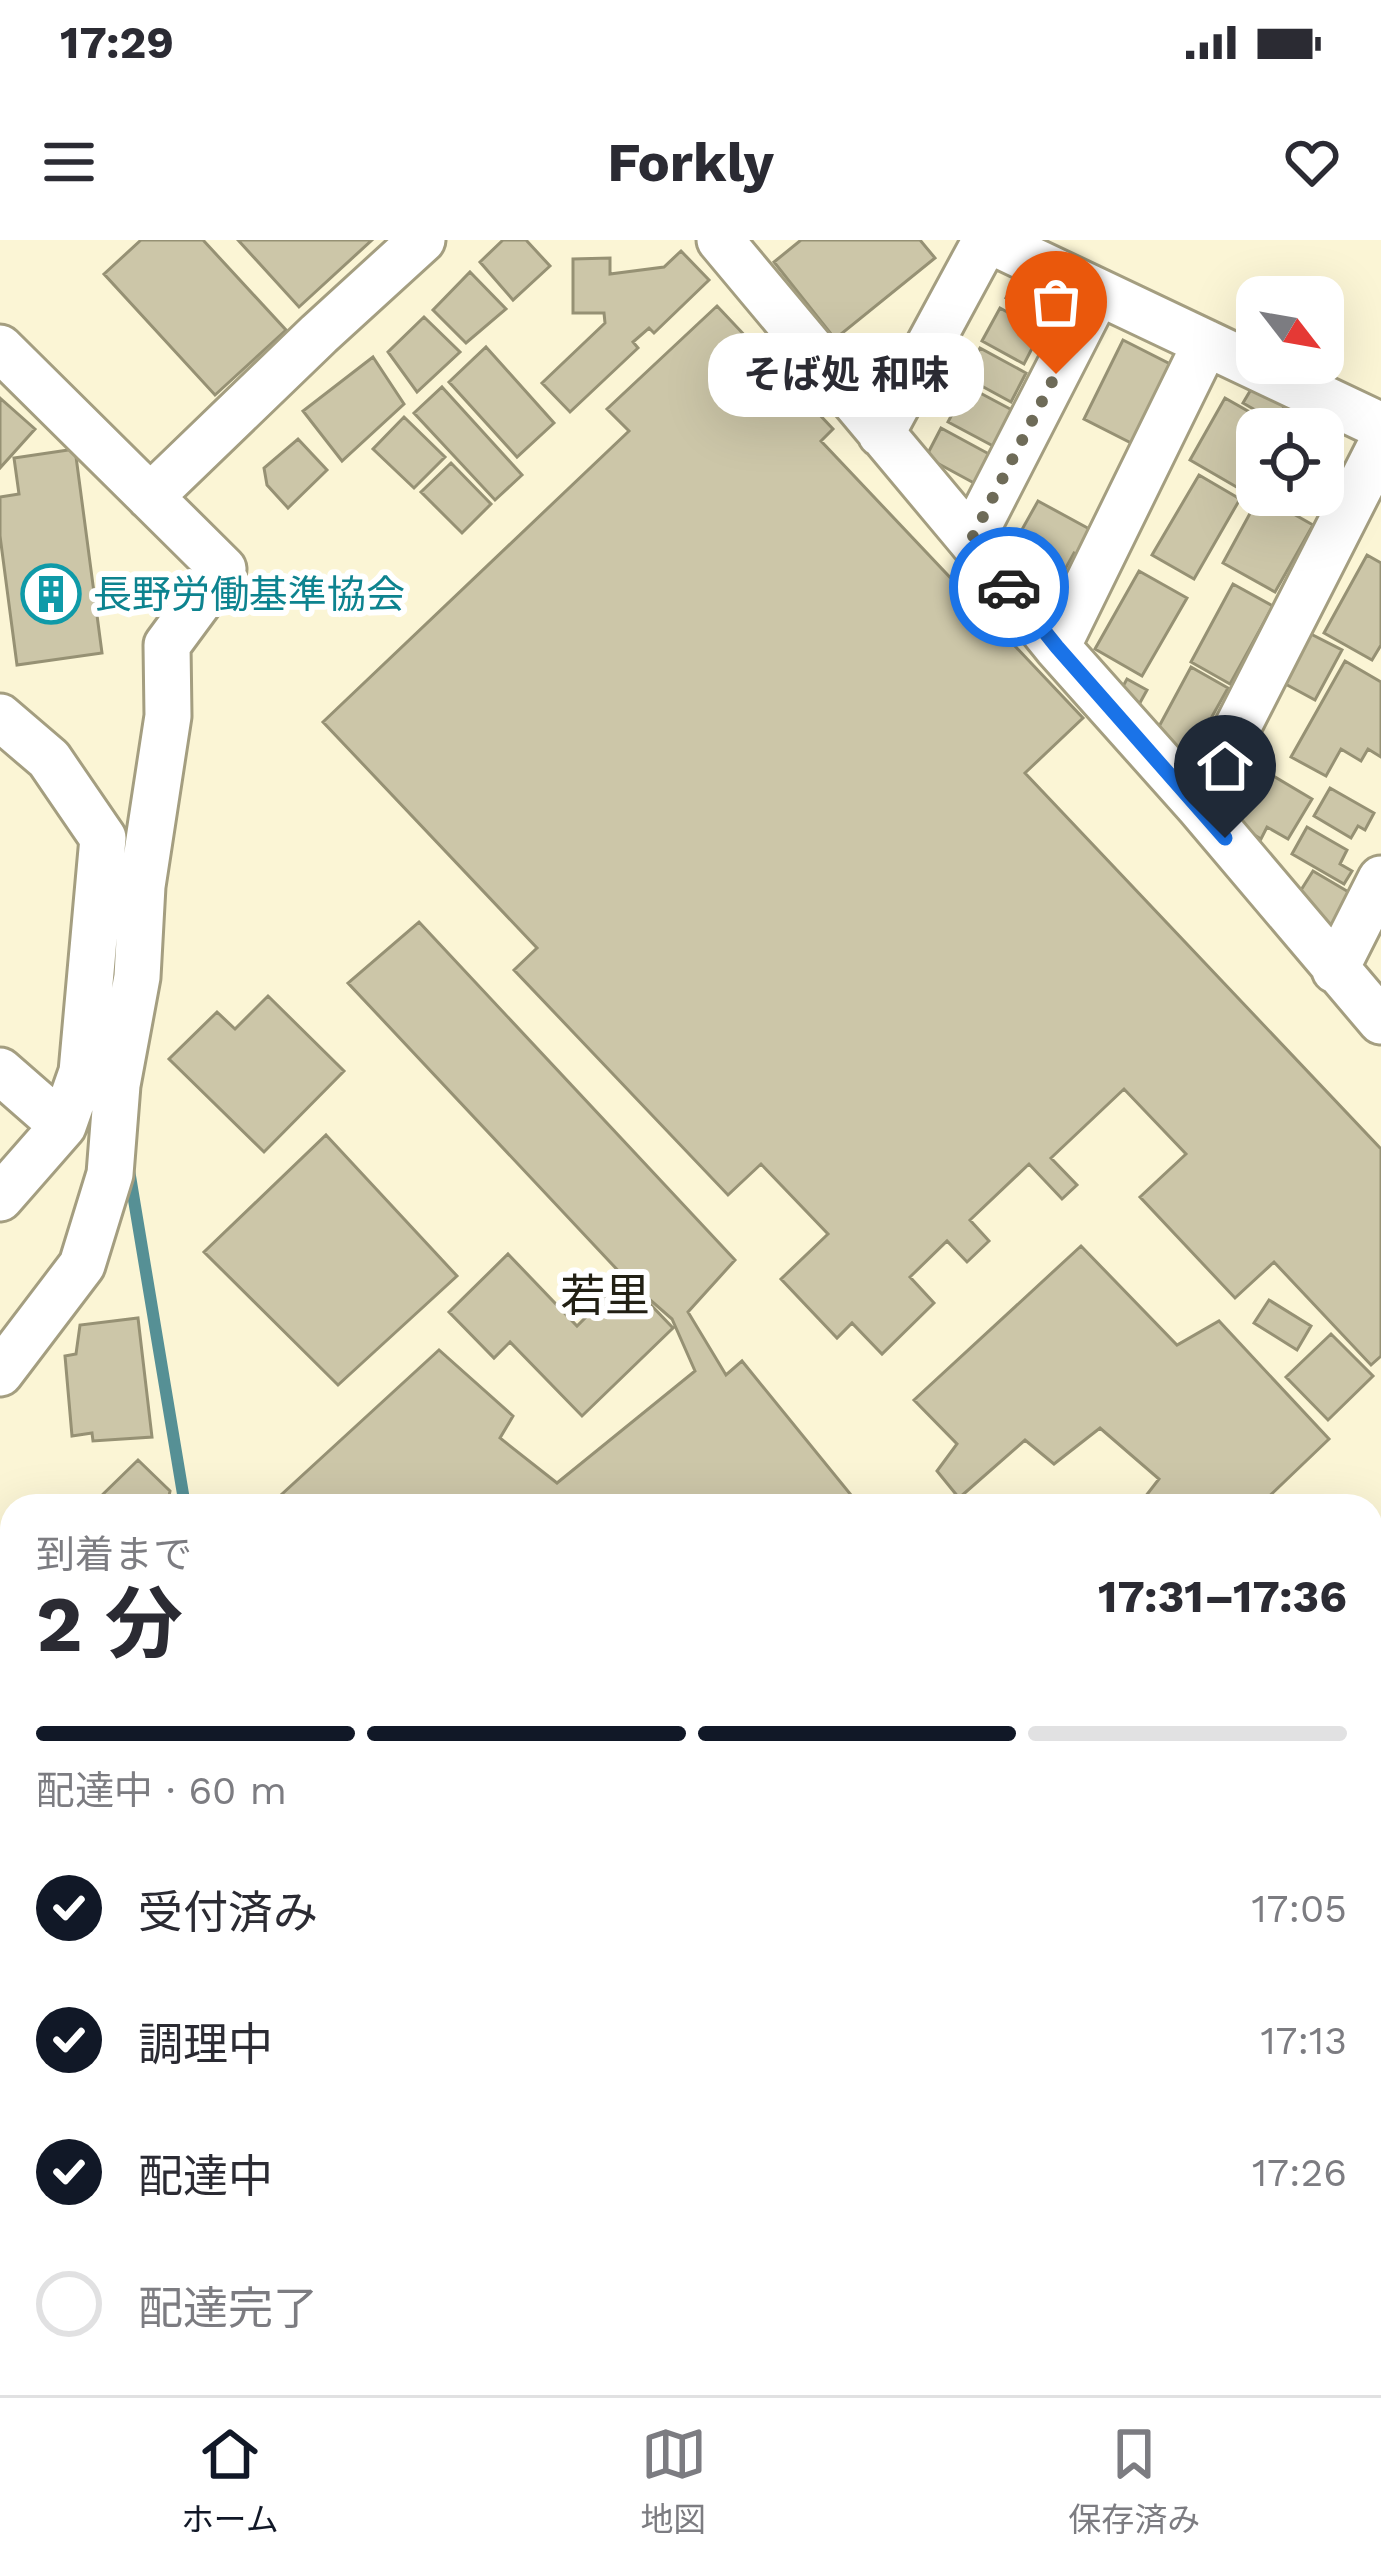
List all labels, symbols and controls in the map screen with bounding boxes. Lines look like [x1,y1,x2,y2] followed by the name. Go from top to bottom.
[60,16,174,69] text: 17:29
[36,129,102,195] icon: menu
[1279,129,1345,195] icon: heart
[607,131,774,194] text: Forkly
[1005,251,1107,374] pin
[1023,269,1089,335] icon: bag
[1236,276,1344,384] north arrow
[1236,276,1344,516] map controls
[708,332,984,416] callout: そば処 和味
[743,352,949,397] text: そば処 和味
[1236,408,1344,516] button: locate
[949,527,1069,647] courier
[976,554,1042,620] icon: car
[20,563,82,625] building icon: 長野労働基準協会
[93,572,405,617] place label: 長野労働基準協会
[1174,715,1276,838] pin
[1192,733,1258,799] icon: home
[560,1269,650,1322] district label: 若里
[36,1532,192,1577] text: 到着まで
[1098,1570,1347,1623] text: 17:31–17:36
[36,1578,183,1670] text: 2 分
[36,1768,287,1813] text: 配達中 · 60 m
[36,1875,102,1941] icon: check
[138,1886,318,1939] text: 受付済み
[1251,1886,1347,1931] text: 17:05
[36,2007,102,2073] icon: check
[138,2018,273,2071] text: 調理中
[1260,2018,1347,2063] text: 17:13
[36,2139,102,2205] icon: check
[138,2150,273,2203] text: 配達中
[1252,2150,1347,2195] text: 17:26
[138,2282,318,2335] text: 配達完了
[181,2421,279,2541] tab: ホーム
[641,2421,707,2541] tab: 地図
[1068,2421,1200,2541] tab: 保存済み

